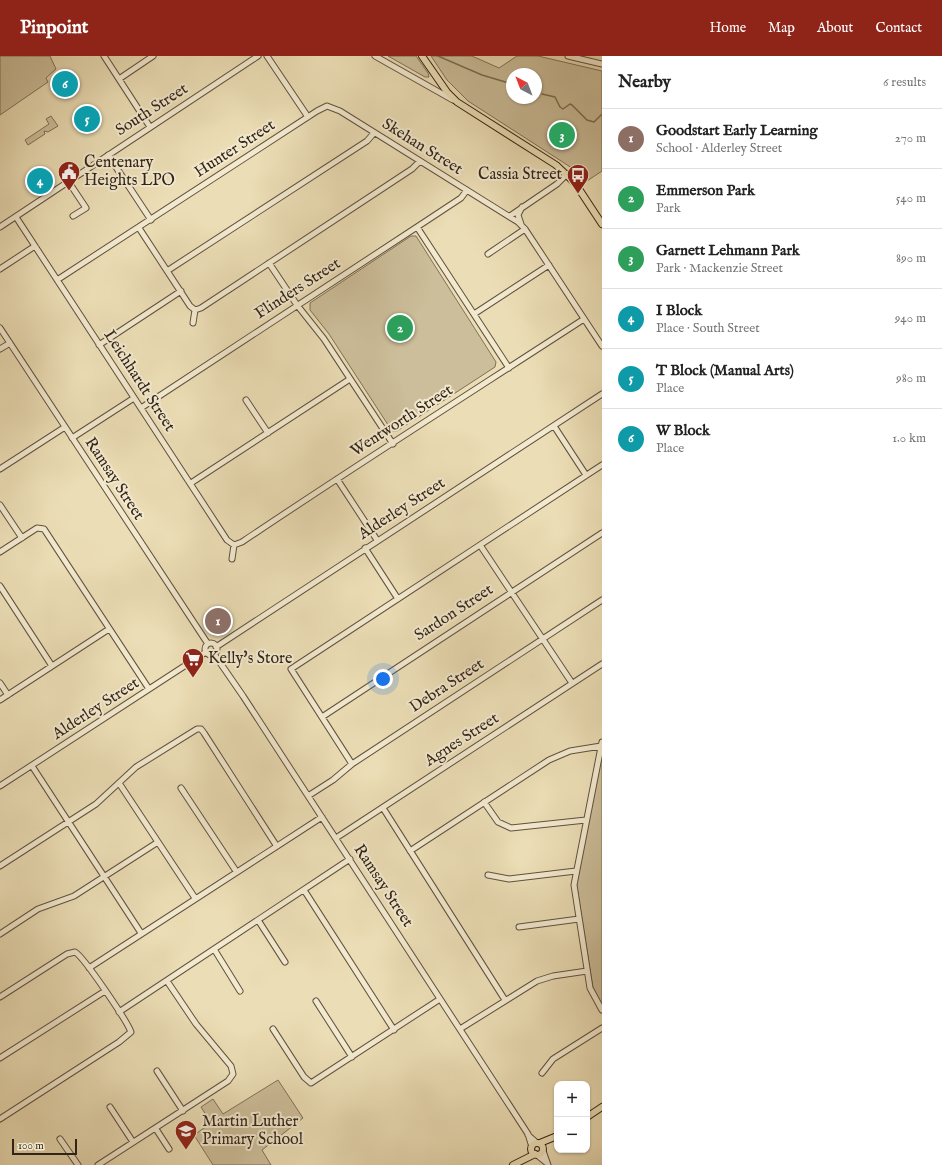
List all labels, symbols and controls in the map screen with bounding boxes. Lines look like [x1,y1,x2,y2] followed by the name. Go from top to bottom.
[20,16,88,40] text: Pinpoint
[710,19,746,37] text: Home
[768,19,795,37] text: Map
[817,19,853,37] text: About
[875,19,922,37] text: Contact
[506,68,542,104] north arrow
[52,69,78,99] pin: 6
[618,72,671,93] text: Nearby
[883,74,926,91] text: 6 results
[112,79,192,141] street label: South Street
[74,104,100,134] pin: 5
[378,114,466,180] street label: Skehan Street
[191,115,280,183] street label: Hunter Street
[549,120,575,150] pin: 3
[656,121,818,140] text: Goodstart Early Learning
[629,130,633,147] text: 1
[895,130,926,147] text: 270 m
[656,140,782,157] text: School · Alderley Street
[84,153,175,191] place label: Centenary Heights LPO
[56,159,82,192] public building icon: Centenary Heights LPO
[565,162,591,195] bus stop icon: Cassia Street
[478,165,563,185] place label: Cassia Street
[27,166,53,196] pin: 4
[656,181,755,200] text: Emmerson Park
[628,190,634,207] text: 2
[896,190,926,207] text: 540 m
[656,200,681,217] text: Park
[656,241,800,260] text: Garnett Lehmann Park
[629,250,633,267] text: 3
[896,250,926,267] text: 890 m
[251,254,345,324] street label: Flinders Street
[656,260,783,277] text: Park · Mackenzie Street
[656,301,702,320] text: I Block
[628,310,634,327] text: 4
[895,310,926,327] text: 940 m
[387,313,413,343] pin: 2
[656,320,760,337] text: Place · South Street
[99,326,180,436] street label: Leichhardt Street
[656,361,794,380] text: T Block (Manual Arts)
[629,370,633,387] text: 5
[896,370,926,387] text: 980 m
[347,380,457,461] street label: Wentworth Street
[656,380,684,397] text: Place
[656,421,710,440] text: W Block
[628,430,634,447] text: 6
[892,430,926,447] text: 1.0 km
[80,434,148,525] street label: Ramsay Street
[656,440,684,457] text: Place
[354,473,450,545] street label: Alderley Street
[411,580,498,646] street label: Sardon Street
[205,606,231,636] pin: 1
[180,646,206,679] supermarket icon: Kelly's Store
[208,649,292,669] place label: Kelly's Store
[406,654,488,717] street label: Debra Street
[373,669,393,689] your location
[48,673,144,745] street label: Alderley Street
[420,708,503,772] street label: Agnes Street
[349,841,417,932] street label: Ramsay Street
[554,1081,590,1153] map controls
[554,1081,590,1117] button: +
[202,1112,304,1150] place label: Martin Luther Primary School
[554,1117,590,1153] button: −
[173,1118,199,1151] school or university icon: Martin Luther Primary School
[12,1137,77,1156] scale bar
[18,1139,44,1153] text: 100 m

